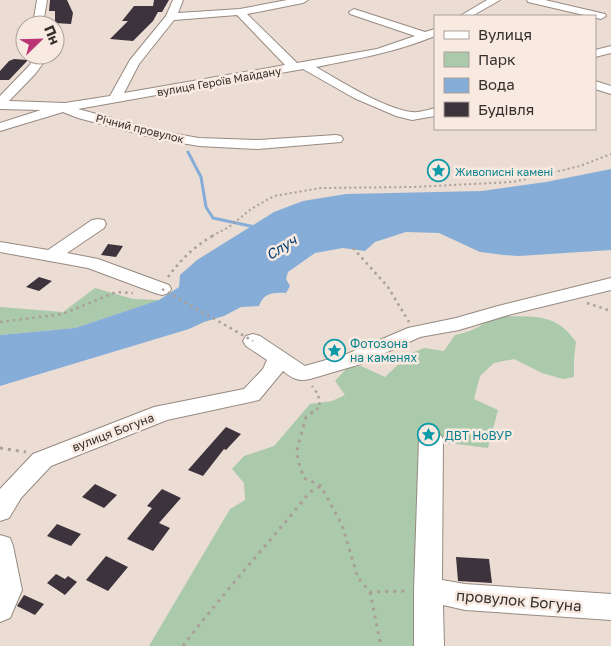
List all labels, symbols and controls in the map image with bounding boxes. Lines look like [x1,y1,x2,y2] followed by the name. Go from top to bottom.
[15,15,65,65] north arrow
[434,15,596,130] legend
[41,23,64,47] text: Пн
[478,25,532,43] text: Вулиця
[478,50,516,68] text: Парк
[156,64,282,98] street label: вулиця Героїв Майдану
[478,75,515,93] text: Вода
[478,100,534,118] text: Будівля
[95,111,186,145] street label: Річний провулок
[427,159,451,183] place icon: Живописні камені
[455,165,553,178] place label: Живописні камені
[262,230,301,263] water label: Случ
[350,336,417,365] place label: Фотозона на каменях
[322,338,346,362] place icon: Фотозона на каменях
[70,409,156,455] street label: вулиця Богуна
[417,423,441,447] place icon: ДВТ НоВУР
[445,428,512,443] place label: ДВТ НоВУР
[456,586,582,614] street label: провулок Богуна

